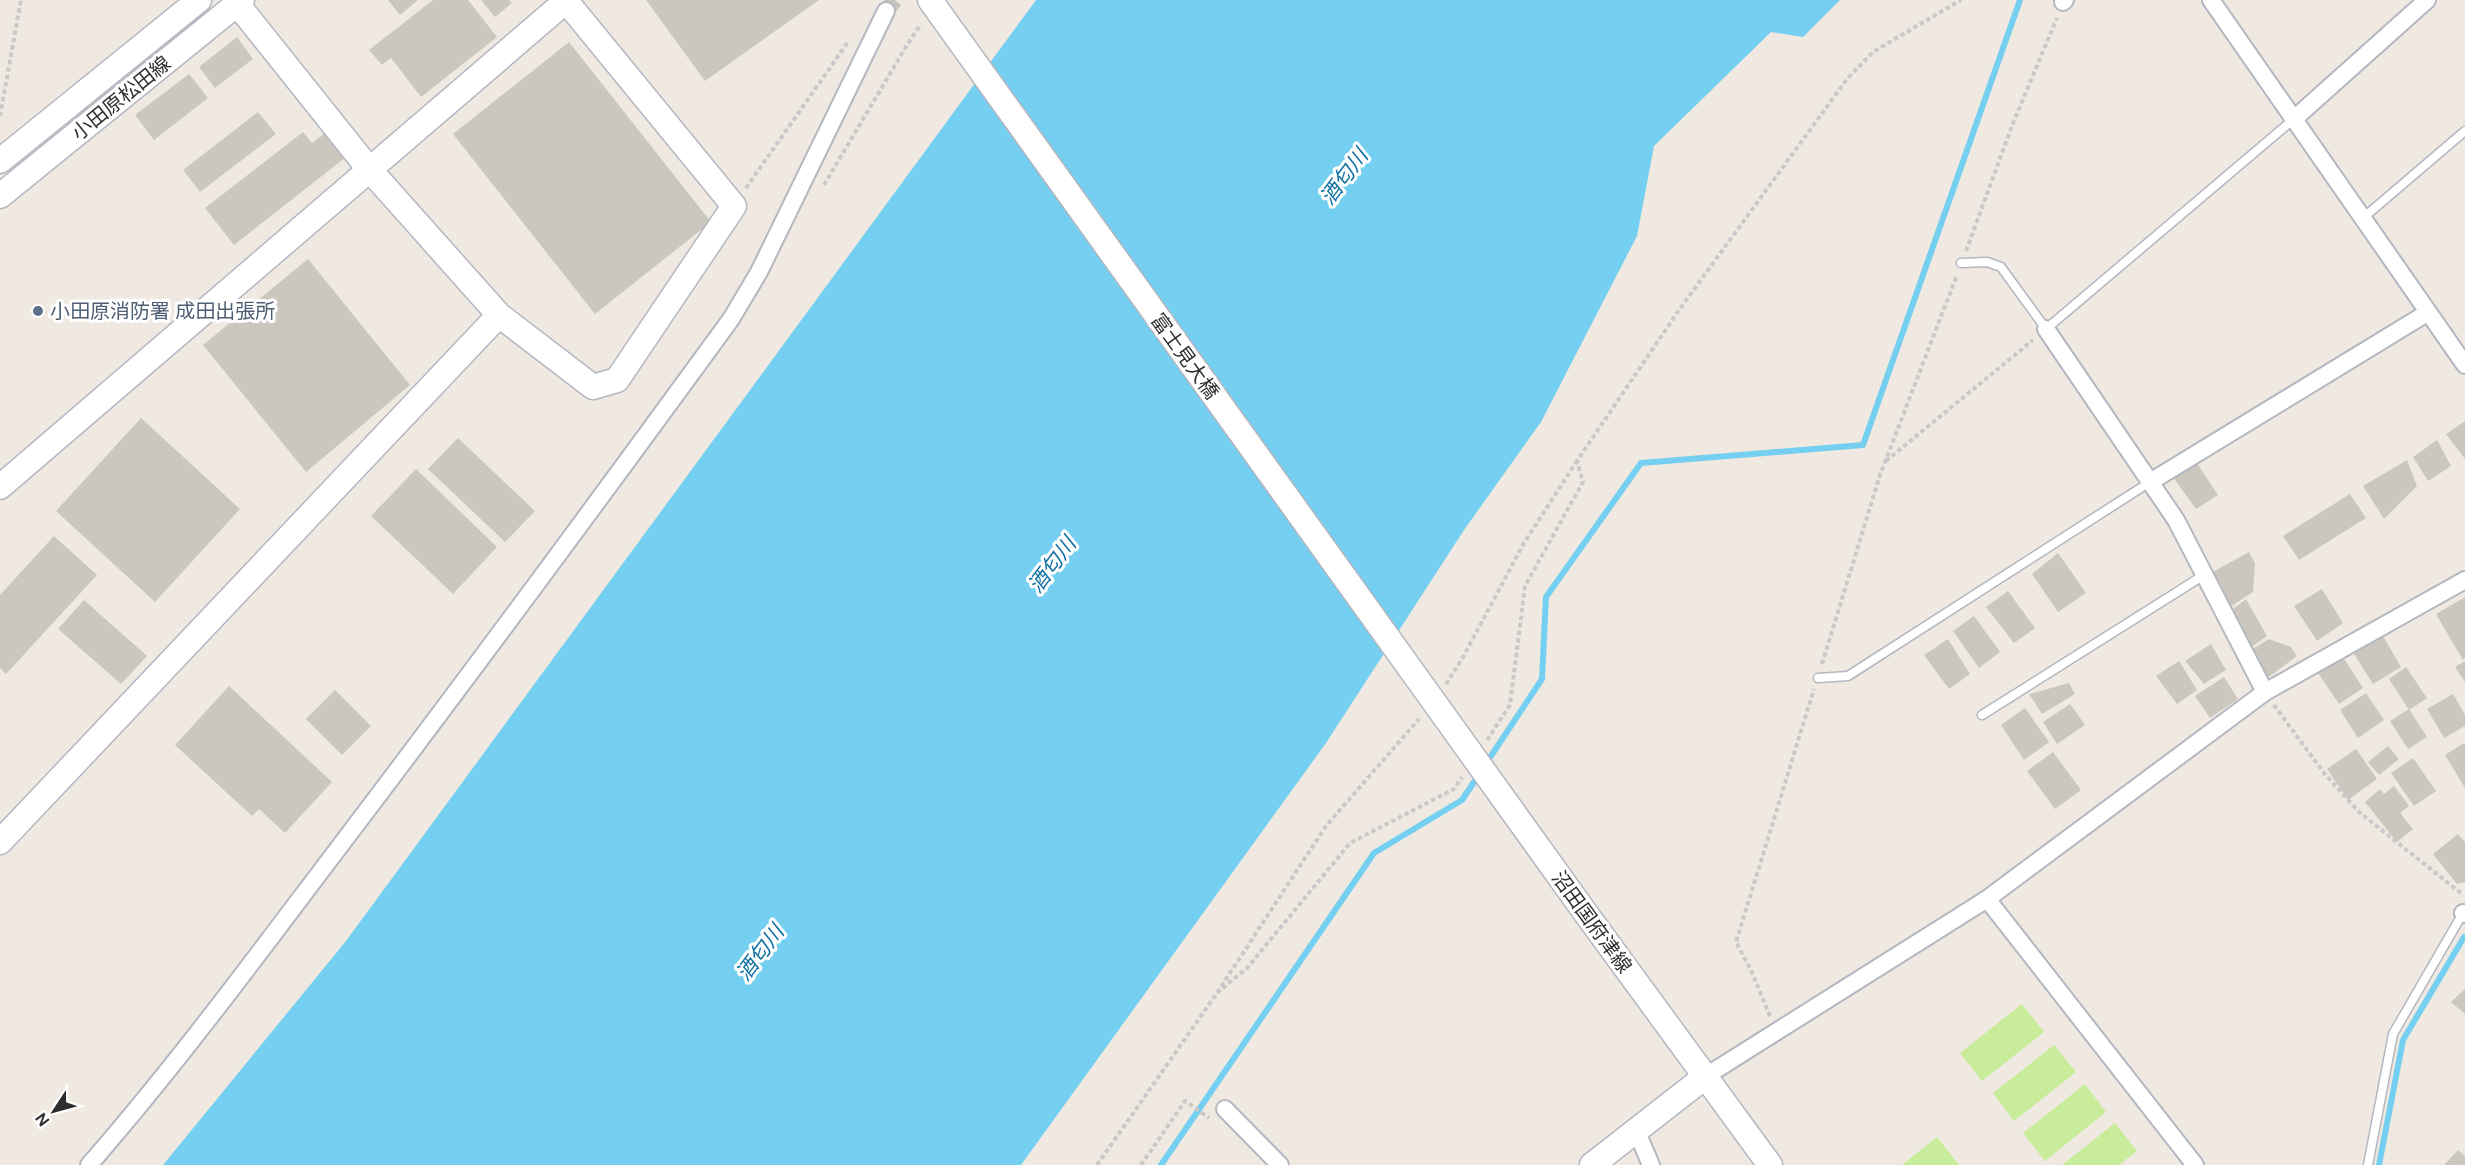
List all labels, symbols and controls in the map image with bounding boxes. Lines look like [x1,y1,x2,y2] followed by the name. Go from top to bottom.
[66,50,176,146] street label: 小田原松田線
[1314,142,1375,211] water label: 酒匂川
[50,298,275,324] place label: 小田原消防署 成田出張所
[31,304,45,318] marker: 小田原消防署 成田出張所
[1145,308,1225,404] street label: 富士見大橋
[1022,530,1083,599] water label: 酒匂川
[1546,866,1638,978] street label: 沼田国府津線
[730,918,791,987] water label: 酒匂川
[24,1081,84,1141] north arrow
[30,1109,54,1130] text: N

